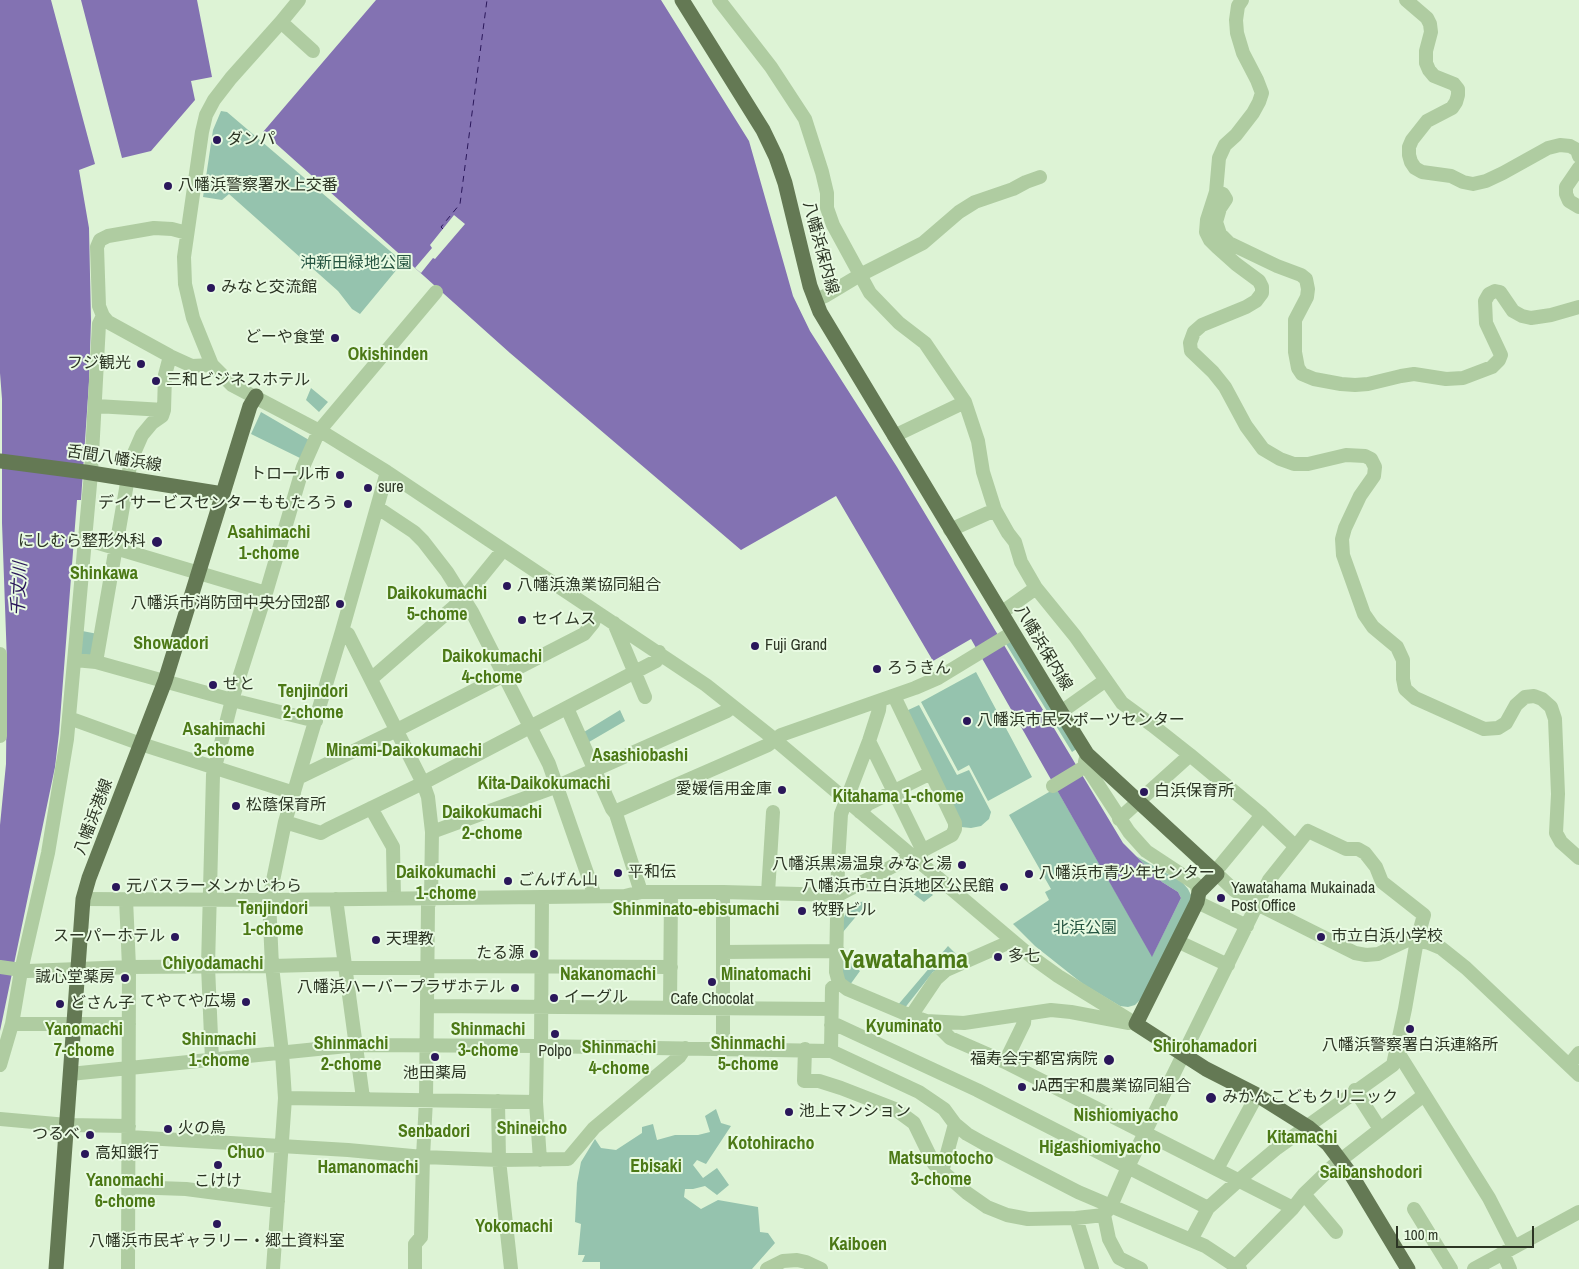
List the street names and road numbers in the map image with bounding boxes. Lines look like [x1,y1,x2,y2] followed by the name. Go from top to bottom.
[798,199,842,297] street label: 八幡浜保内線
[65,442,163,476] street label: 舌間八幡浜線
[1010,602,1076,694] street label: 八幡浜保内線
[71,776,117,858] street label: 八幡浜港線

